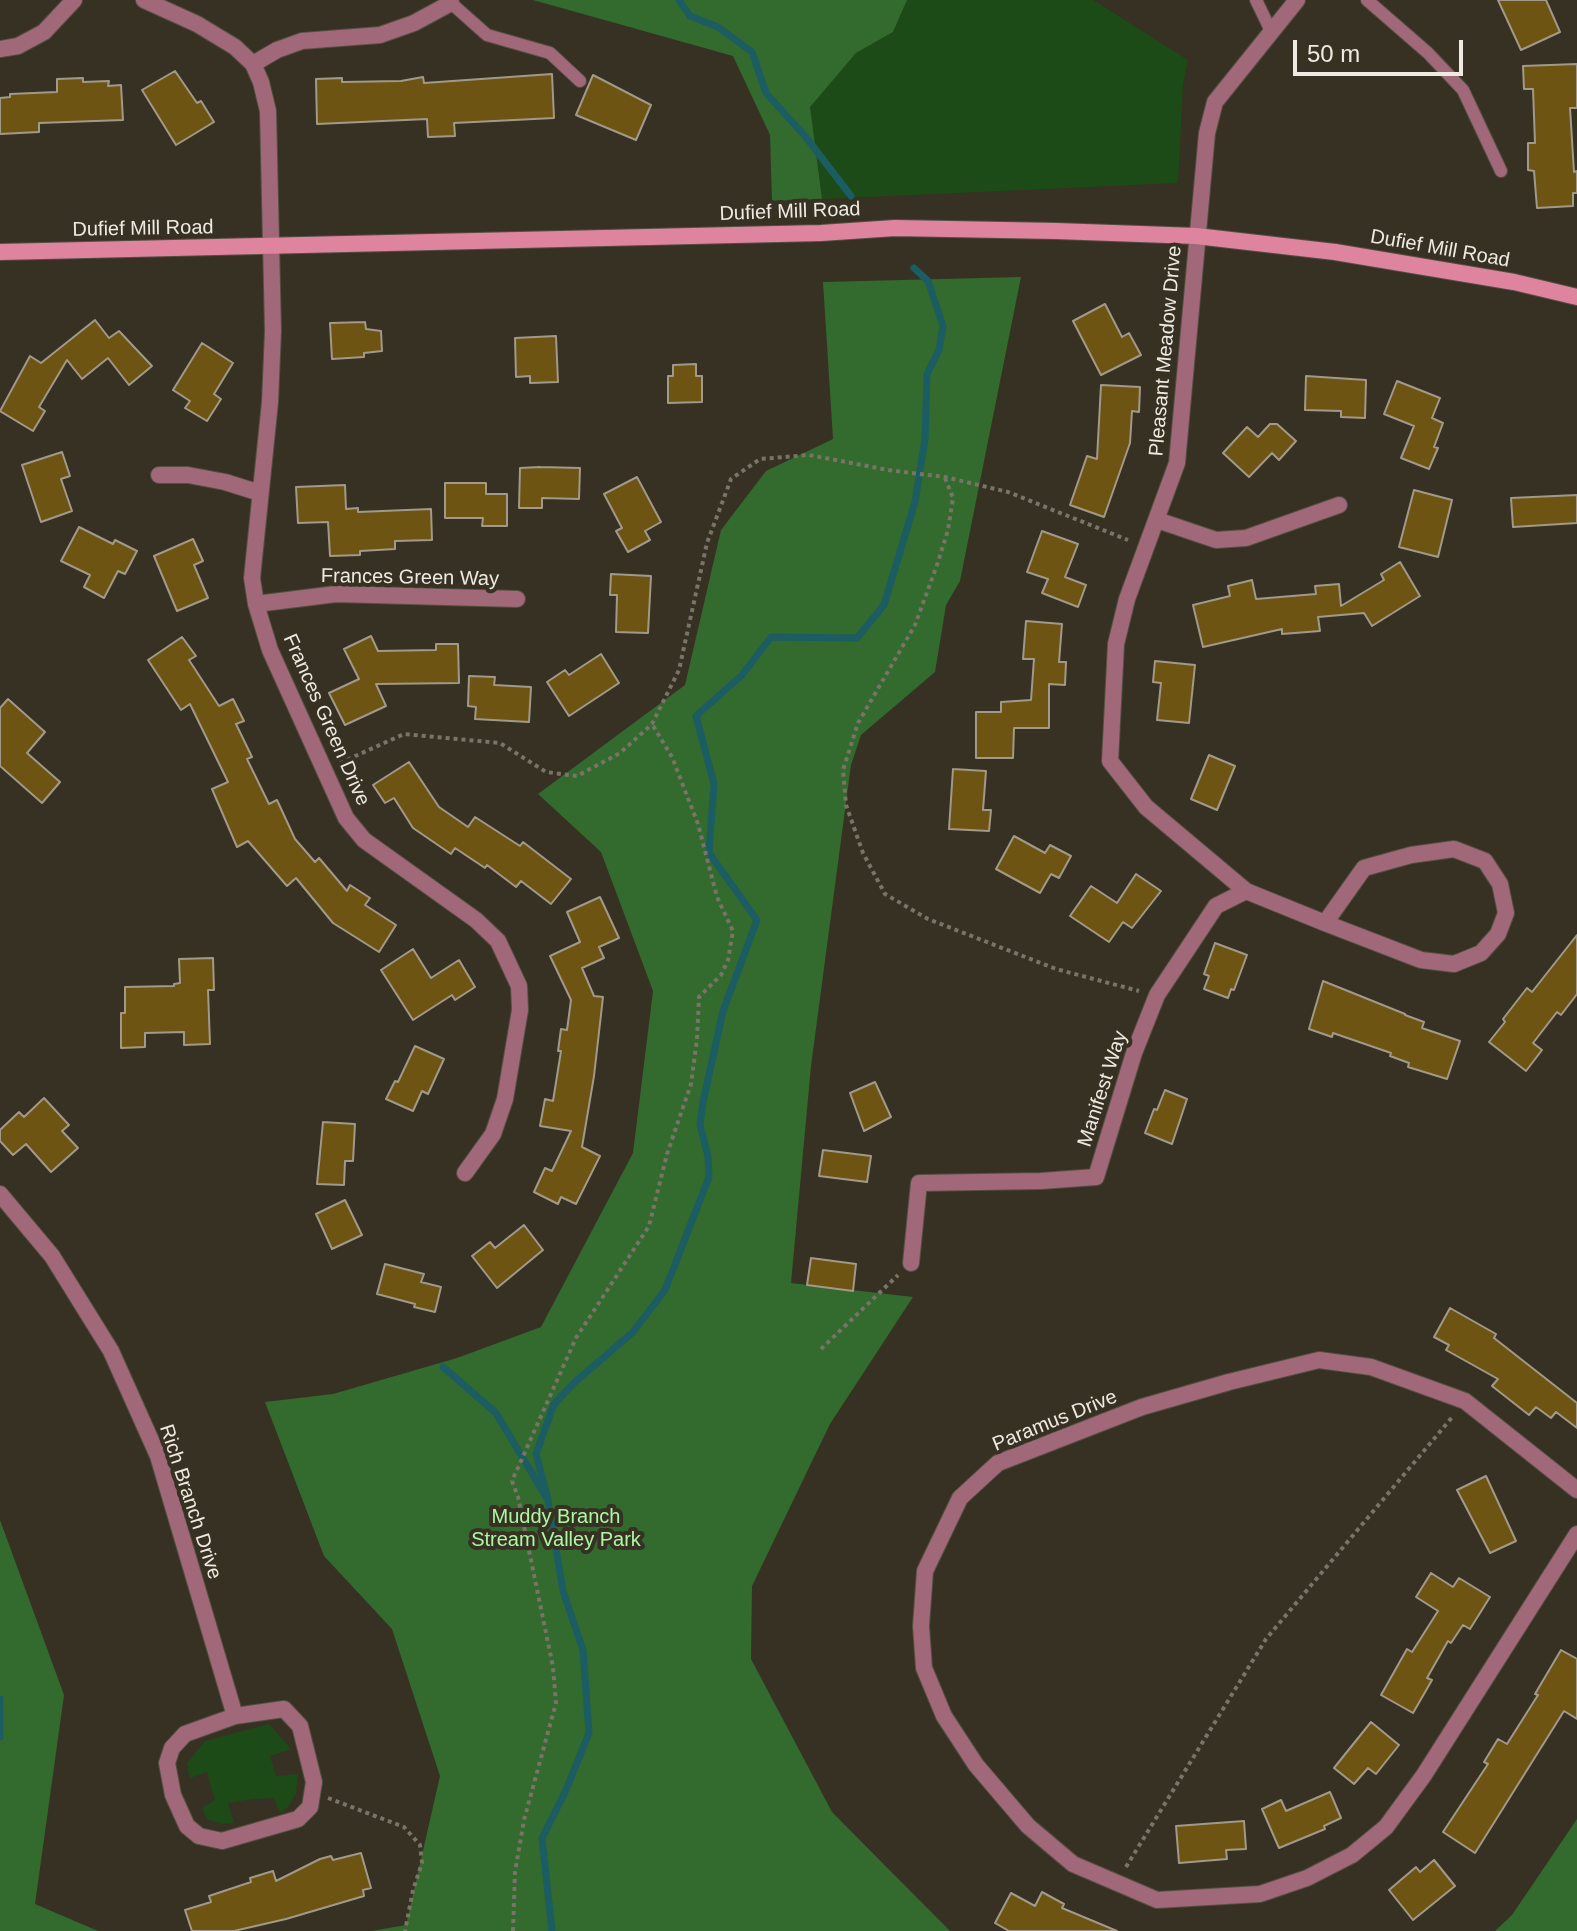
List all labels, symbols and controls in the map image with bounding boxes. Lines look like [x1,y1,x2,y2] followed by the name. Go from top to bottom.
[1297,24,1467,74] scale bar
[1307,40,1360,67] text: 50 m
[719,198,861,226] street label: Dufief Mill Road
[72,216,214,242] street label: Dufief Mill Road
[1368,225,1512,273] street label: Dufief Mill Road
[1145,245,1187,457] street label: Pleasant Meadow Drive
[321,564,499,592] street label: Frances Green Way
[277,630,375,810] street label: Frances Green Drive
[1073,1028,1133,1150] street label: Manifest Way
[989,1385,1121,1457] street label: Paramus Drive
[154,1422,226,1582] street label: Rich Branch Drive
[471,1505,641,1552] park label: Muddy Branch Stream Valley Park

